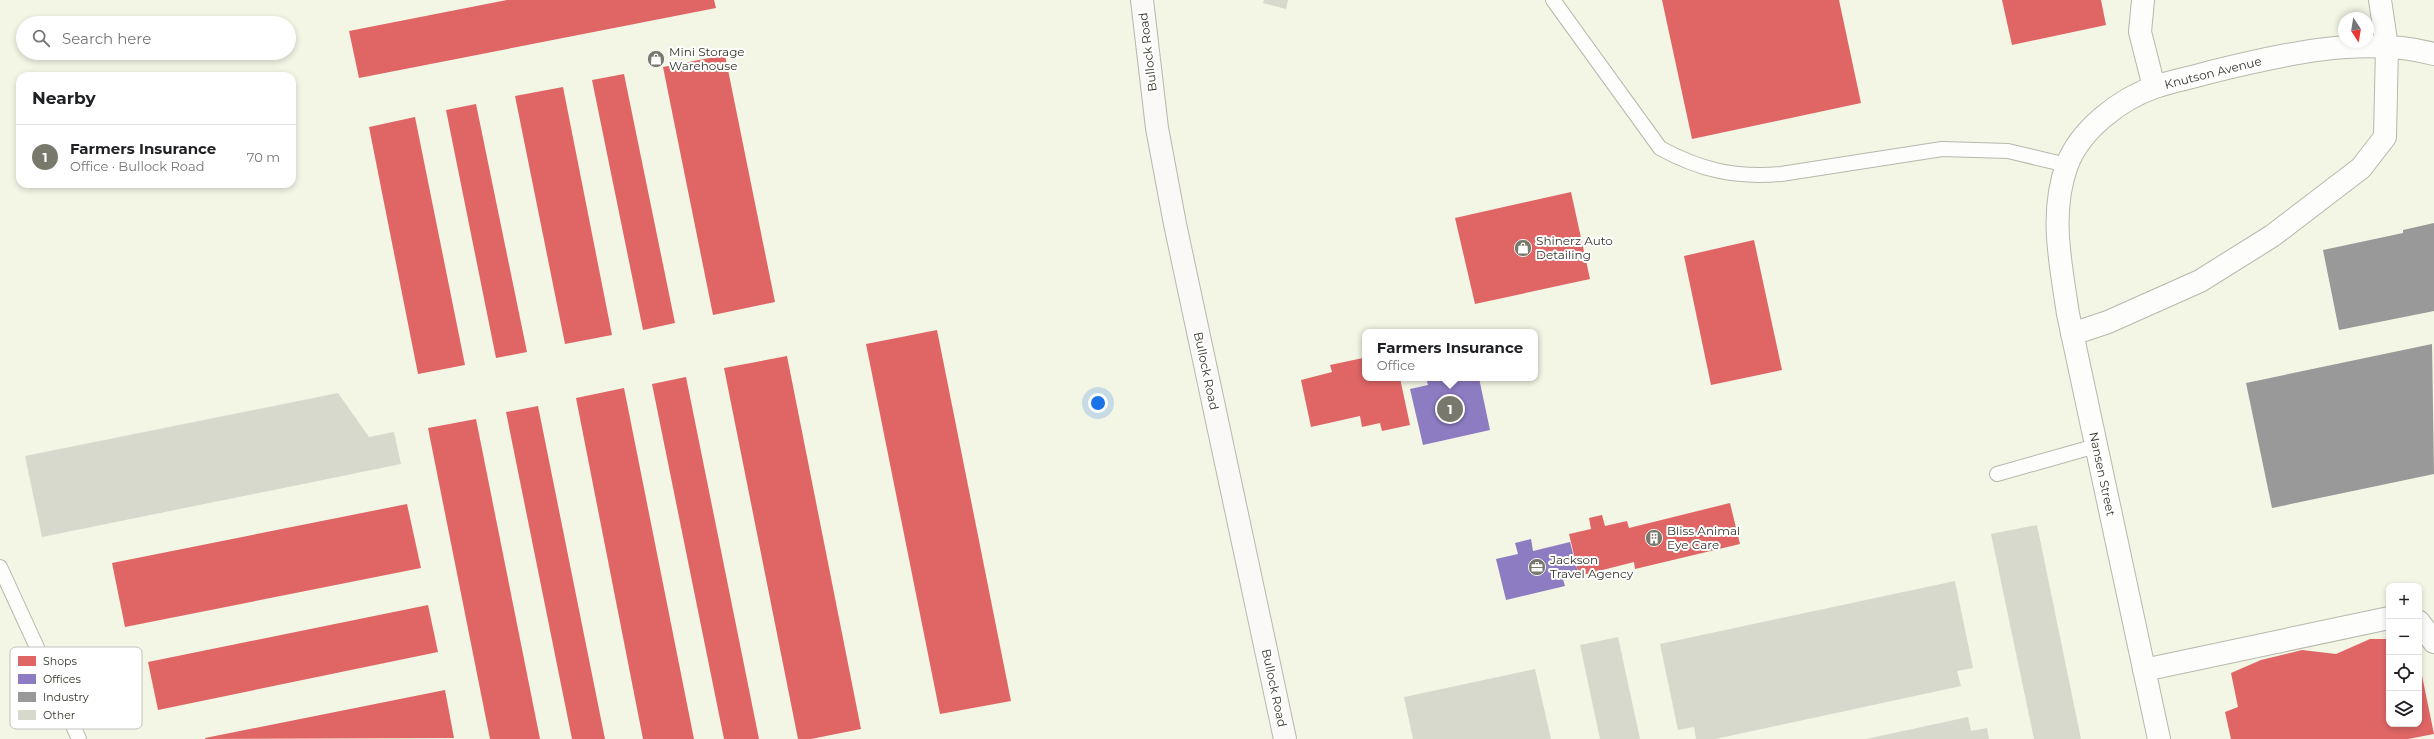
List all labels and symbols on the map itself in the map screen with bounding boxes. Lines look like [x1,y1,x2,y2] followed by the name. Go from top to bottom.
[1135,12,1160,92] street label: Bullock Road
[2338,12,2374,48] north arrow
[669,44,745,73] place label: Mini Storage Warehouse
[646,49,666,69] shop icon: Mini Storage Warehouse
[2163,53,2263,92] street label: Knutson Avenue
[1536,233,1613,262] place label: Shinerz Auto Detailing
[1513,238,1533,258] shop icon: Shinerz Auto Detailing
[1191,330,1222,411] street label: Bullock Road
[1088,393,1108,413] your location
[1437,394,1463,424] pin: 1
[2086,430,2119,517] street label: Nansen Street
[1667,523,1740,552] place label: Bliss Animal Eye Care
[1644,528,1664,548] building icon: Bliss Animal Eye Care
[1549,552,1634,581] place label: Jackson Travel Agency
[1527,557,1547,577] office icon: Jackson Travel Agency
[10,647,142,729] legend
[1259,647,1290,728] street label: Bullock Road
[43,654,78,668] text: Shops
[43,672,81,686] text: Offices
[43,690,89,704] text: Industry
[43,708,75,722] text: Other

